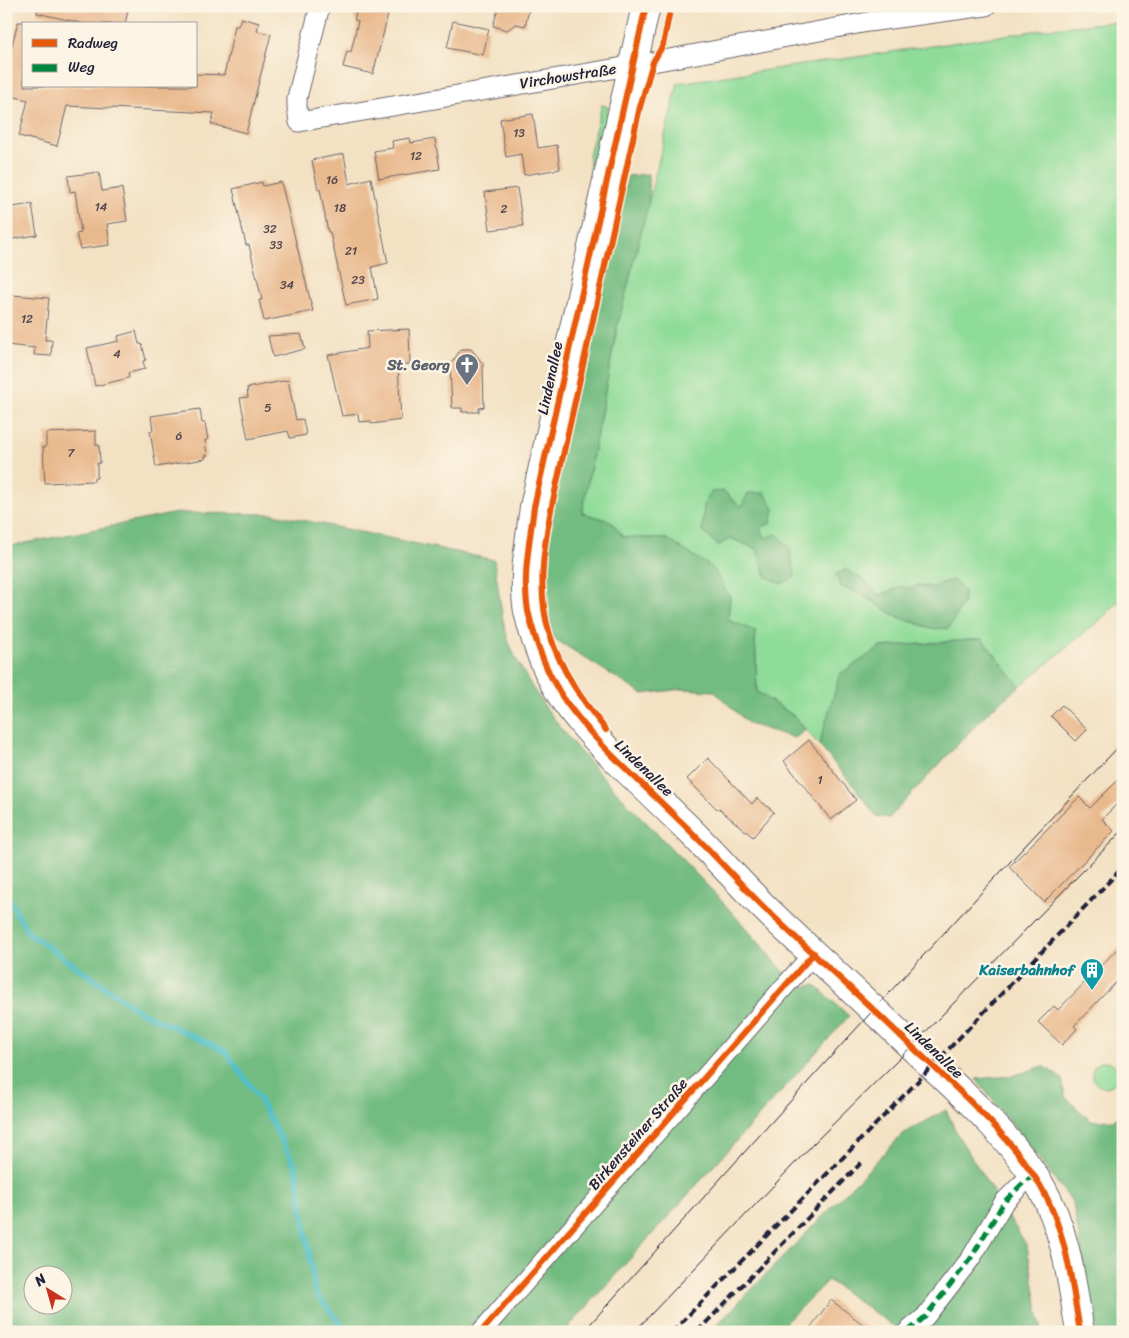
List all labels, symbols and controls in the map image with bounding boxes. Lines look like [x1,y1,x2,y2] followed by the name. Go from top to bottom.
[22,22,198,88] legend
[68,30,118,56] text: Radweg
[68,54,95,80] text: Weg
[518,56,618,96] street label: Virchowstraße
[513,122,525,144] house number: 13
[410,145,422,167] house number: 12
[326,169,338,191] house number: 16
[95,196,108,218] house number: 14
[334,197,346,219] house number: 18
[501,198,508,220] house number: 2
[263,218,277,240] house number: 32
[269,234,283,256] house number: 33
[345,240,357,262] house number: 21
[351,269,365,291] house number: 23
[280,274,295,296] house number: 34
[21,308,33,330] house number: 12
[530,339,571,417] street label: Lindenallee
[113,343,121,365] house number: 4
[386,352,450,378] place label: St. Georg
[454,352,480,386] church icon: St. Georg
[264,397,272,419] house number: 5
[176,425,183,447] house number: 6
[68,442,76,464] house number: 7
[608,733,680,803] street label: Lindenallee
[817,769,823,791] house number: 1
[978,957,1076,983] place label: Kaiserbahnhof
[1079,957,1105,991] building icon: Kaiserbahnhof
[898,1015,970,1085] street label: Lindenallee
[582,1072,695,1196] street label: Birkensteiner Straße
[22,1266,72,1316] north arrow
[28,1267,52,1294] text: N

